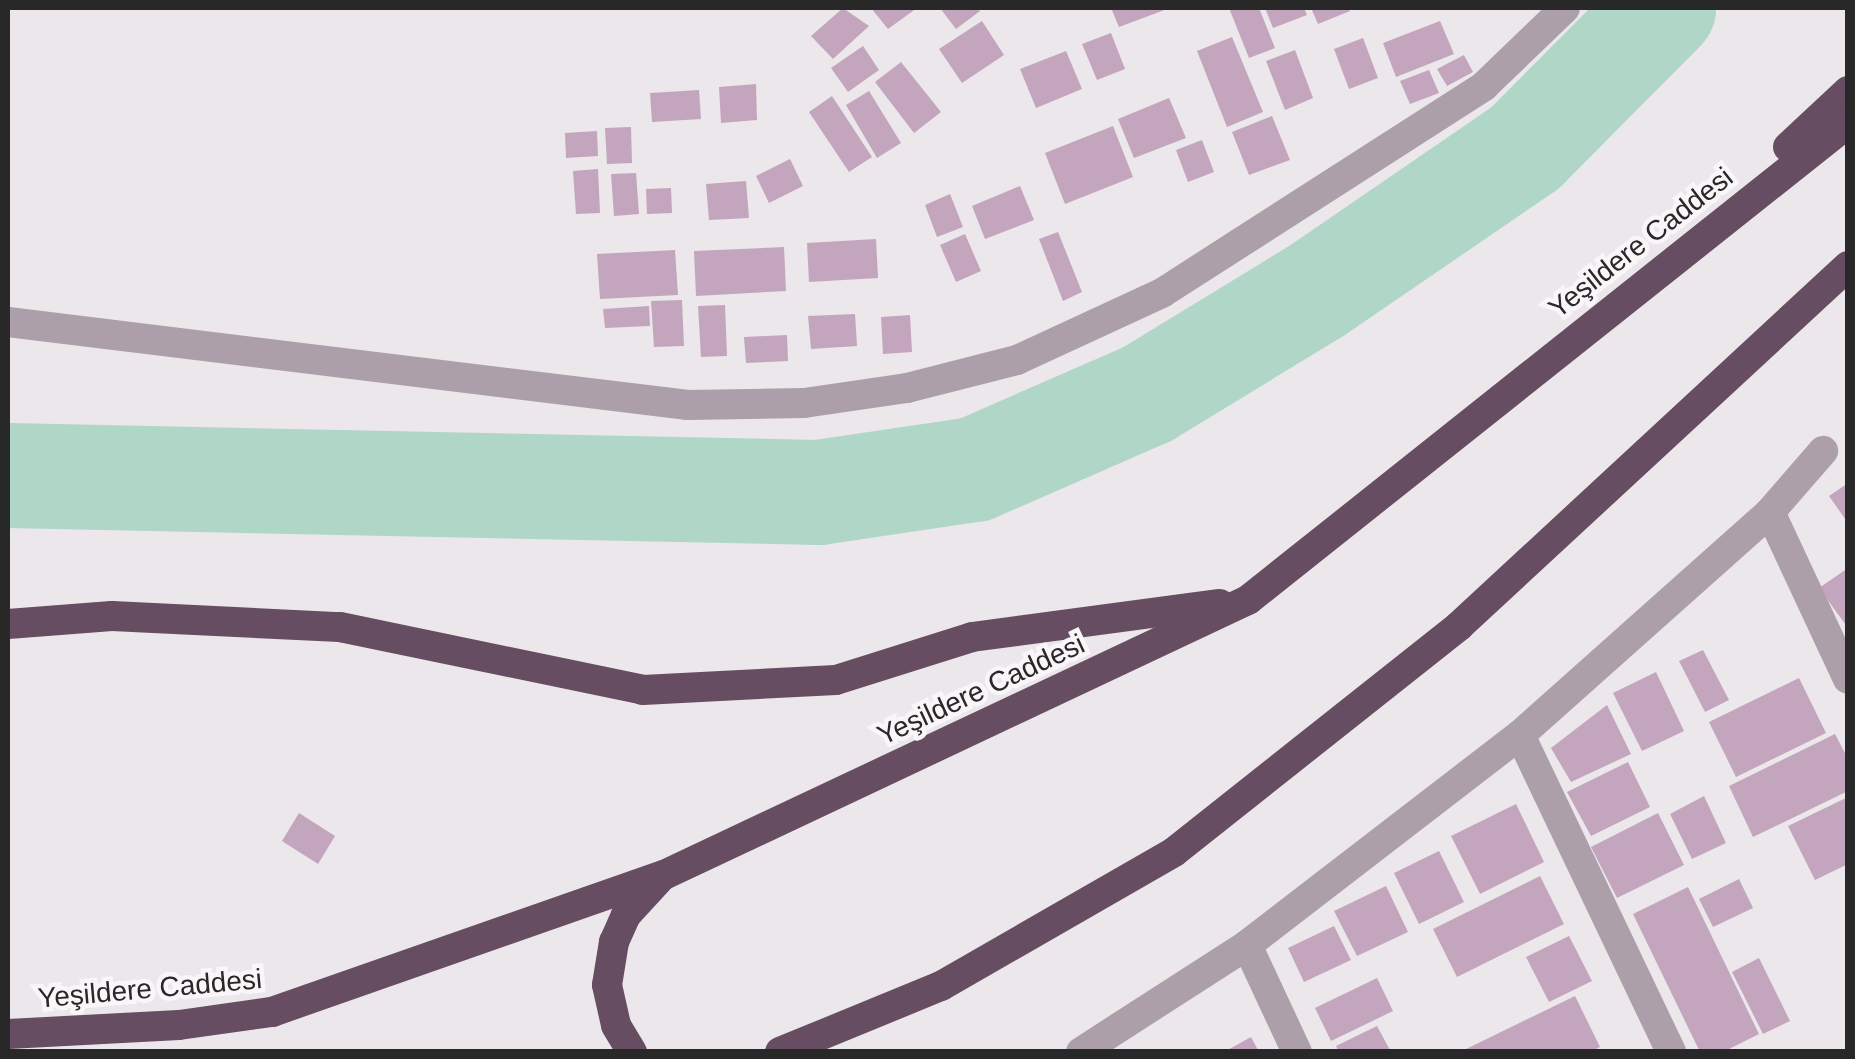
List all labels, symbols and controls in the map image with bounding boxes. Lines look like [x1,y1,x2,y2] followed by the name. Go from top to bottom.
[1542,161,1740,325] street label: Yeşildere Caddesi
[872,627,1090,753] street label: Yeşildere Caddesi
[37,962,263,1016] street label: Yeşildere Caddesi

